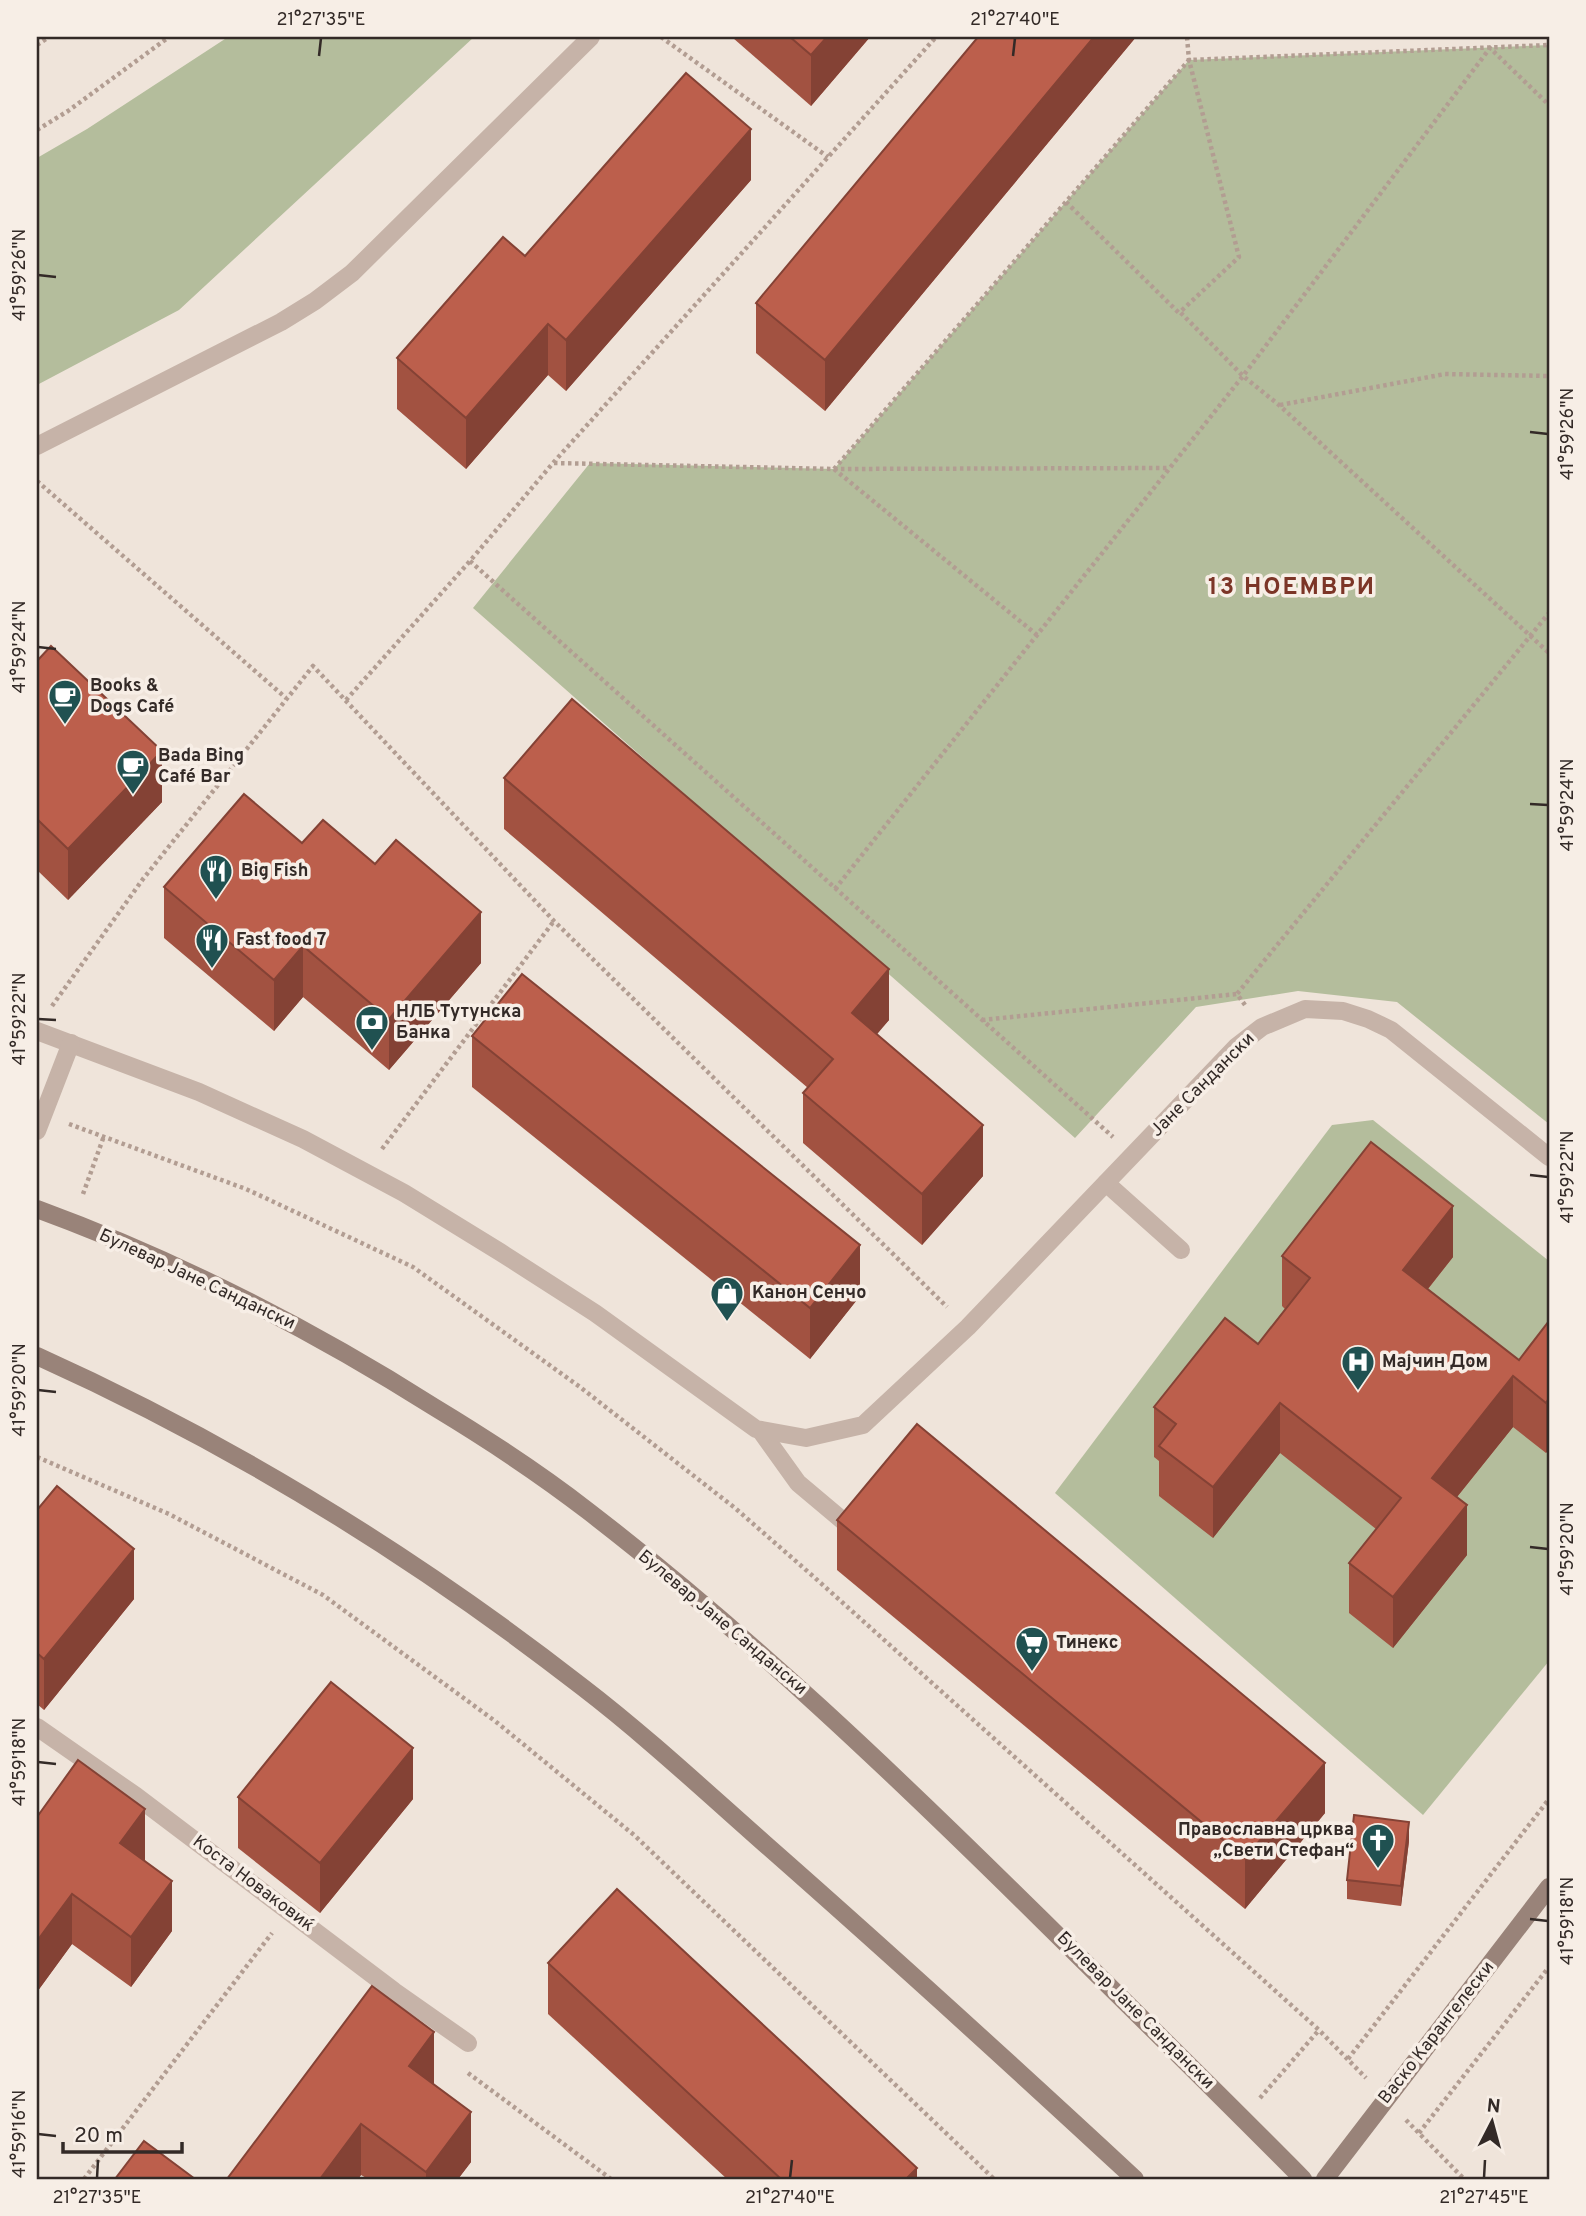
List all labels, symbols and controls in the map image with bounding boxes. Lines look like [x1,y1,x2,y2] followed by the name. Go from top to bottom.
[276,9,366,32] text: 21°27'35"E
[970,9,1060,32] text: 21°27'40"E
[9,229,32,321] text: 41°59'26"N
[1557,388,1580,480] text: 41°59'26"N
[1208,573,1376,603] district label: 13 НОЕМВРИ
[9,601,32,693] text: 41°59'24"N
[90,675,174,719] place label: Books & Dogs Café
[46,677,84,726] cafe icon: Books & Dogs Café
[158,745,244,789] place label: Bada Bing Café Bar
[114,747,152,796] cafe icon: Bada Bing Café Bar
[1557,759,1580,851] text: 41°59'24"N
[197,852,235,901] restaurant icon: Big Fish
[241,860,308,883] place label: Big Fish
[193,921,231,970] restaurant icon: Fast food 7
[236,929,326,952] place label: Fast food 7
[9,973,32,1065] text: 41°59'22"N
[396,1001,521,1045] place label: НЛБ Тутунска Банка
[353,1003,391,1052] bank icon: НЛБ Тутунска Банка
[1146,1028,1260,1142] street label: Јане Сандански
[1557,1131,1580,1223] text: 41°59'22"N
[95,1224,299,1336] street label: Булевар Јане Сандански
[708,1274,746,1323] shop icon: Канон Сенчо
[752,1282,866,1305] place label: Канон Сенчо
[9,1343,32,1437] text: 41°59'20"N
[1339,1343,1377,1392] hospital icon: Мајчин Дом
[1382,1351,1488,1374] place label: Мајчин Дом
[1557,1502,1580,1596] text: 41°59'20"N
[633,1545,811,1701] street label: Булевар Јане Сандански
[1013,1624,1051,1673] supermarket icon: Тинекс
[1056,1632,1118,1655] place label: Тинекс
[9,1718,32,1806] text: 41°59'18"N
[1178,1819,1354,1863] place label: Православна црква „Свети Стефан“
[1359,1821,1397,1870] church icon: Православна црква „Свети Стефан“
[188,1831,318,1937] street label: Коста Новаковиќ
[1557,1877,1580,1965] text: 41°59'18"N
[1051,1927,1219,2095] street label: Булевар Јане Сандански
[1374,1957,1500,2109] street label: Васко Карангелески
[1456,2086,1526,2156] north arrow
[9,2090,32,2178] text: 41°59'16"N
[1486,2094,1502,2120] text: N
[63,2111,182,2155] scale bar
[74,2123,123,2150] text: 20 m
[52,2187,142,2210] text: 21°27'35"E
[745,2187,835,2210] text: 21°27'40"E
[1439,2187,1529,2210] text: 21°27'45"E

